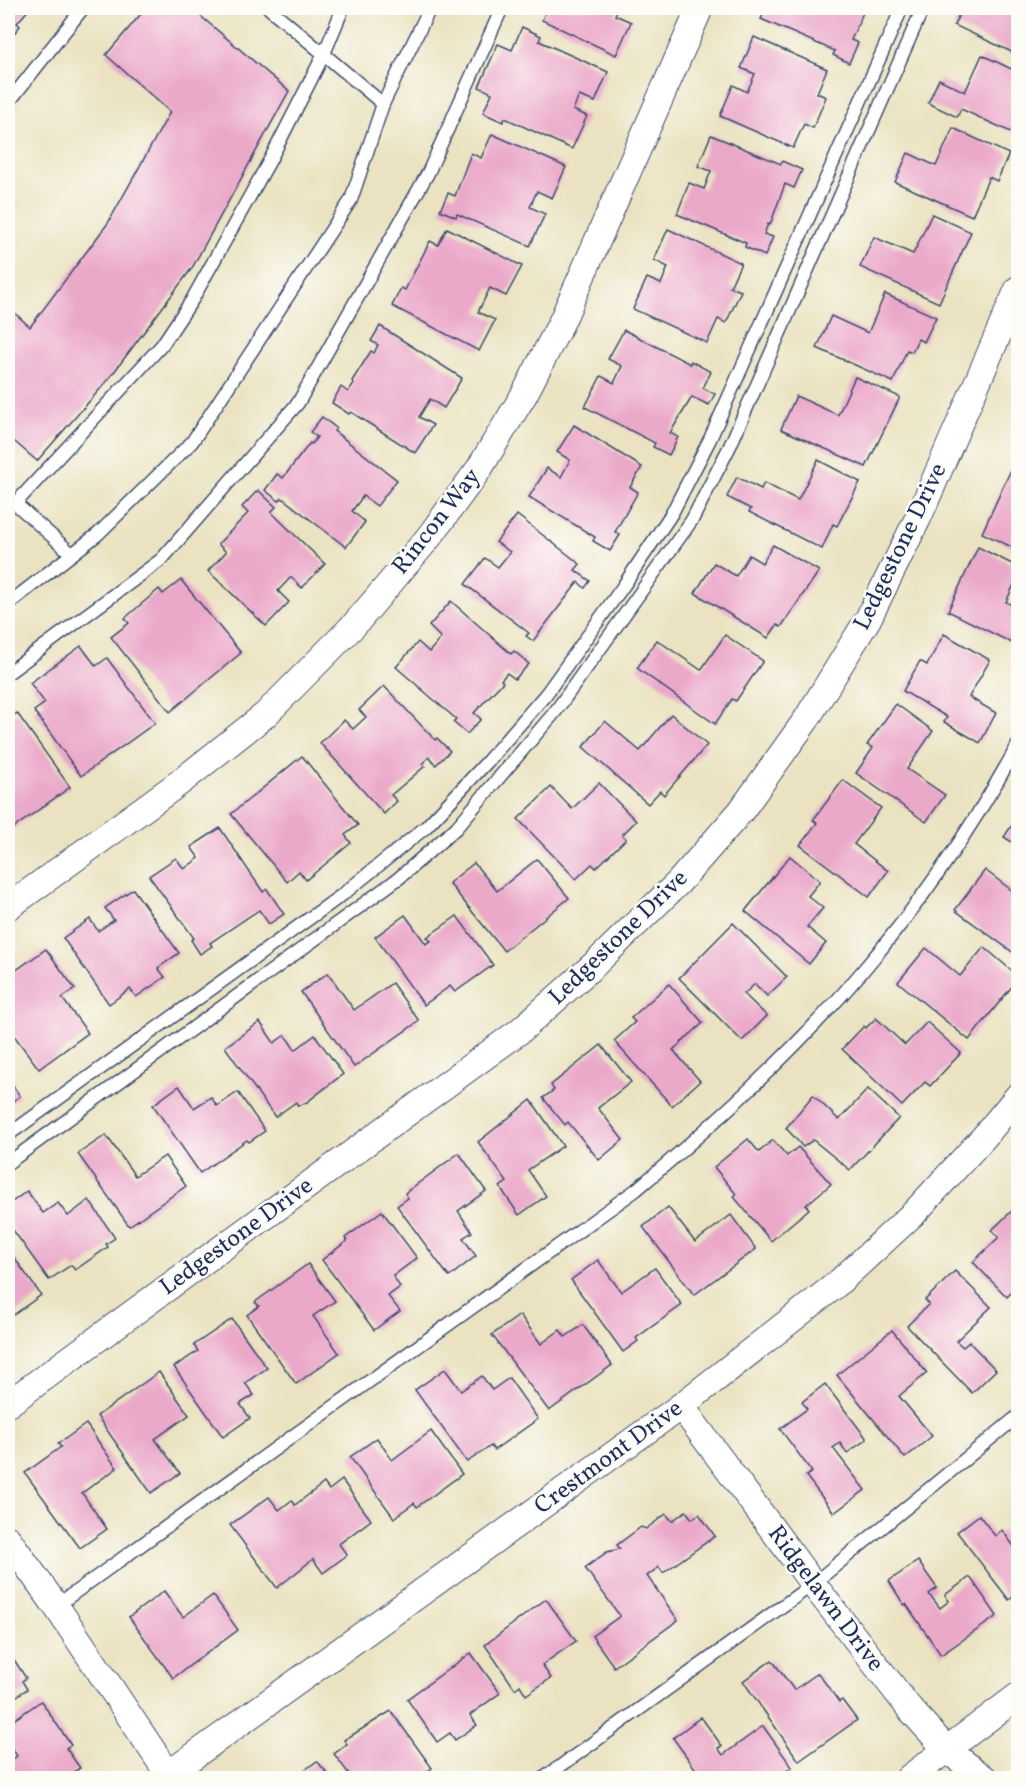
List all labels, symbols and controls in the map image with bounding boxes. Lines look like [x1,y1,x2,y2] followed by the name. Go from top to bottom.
[846,458,956,636] street label: Ledgestone Drive
[385,462,489,582] street label: Rincon Way
[542,862,696,1014] street label: Ledgestone Drive
[153,1170,321,1304] street label: Ledgestone Drive
[528,1393,690,1523] street label: Crestmont Drive
[759,1519,891,1679] street label: Ridgelawn Drive

